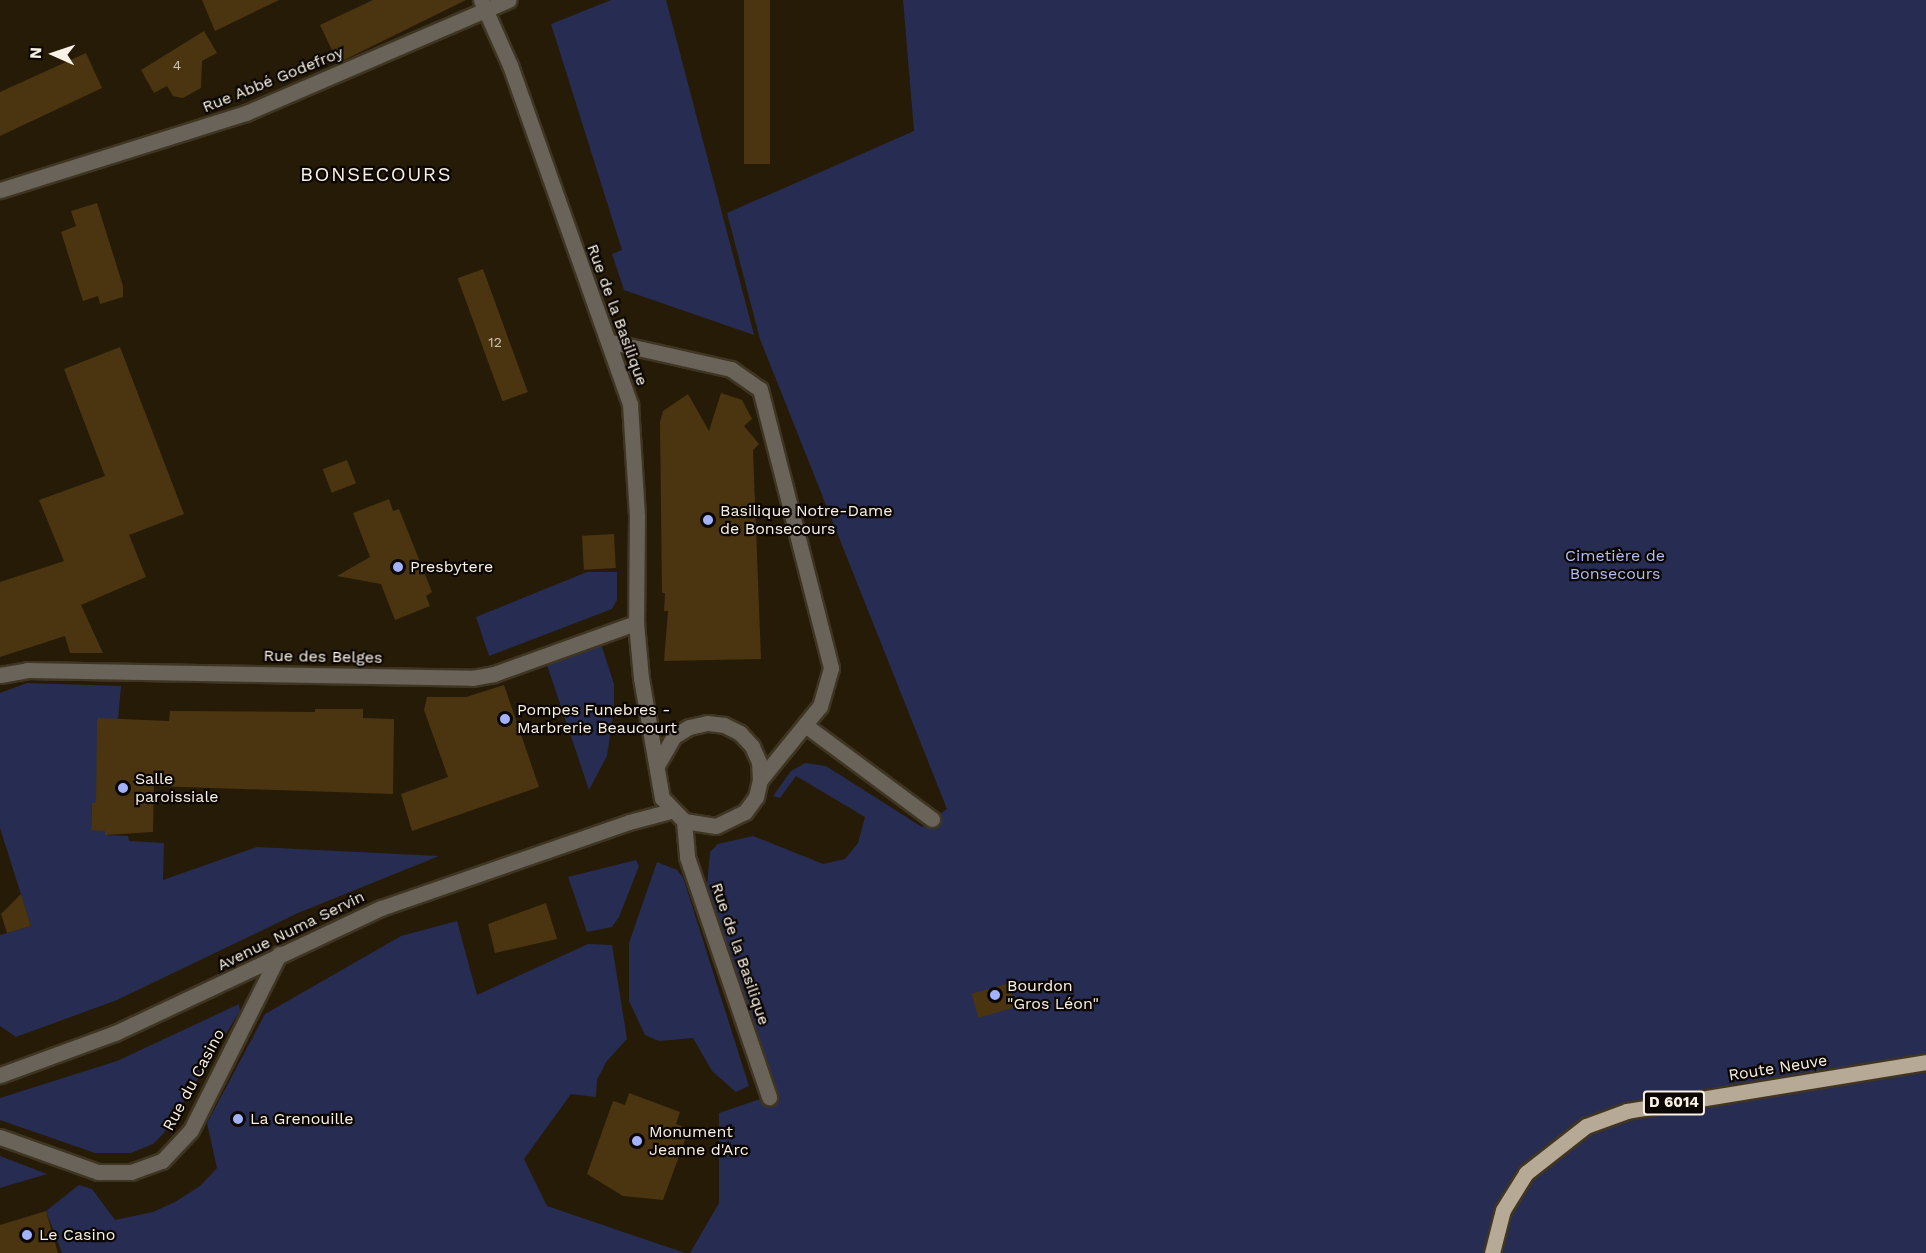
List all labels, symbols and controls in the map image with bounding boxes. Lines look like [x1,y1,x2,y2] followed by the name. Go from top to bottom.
[24,24,84,84] north arrow
[199,43,347,117] street label: Rue Abbé Godefroy
[26,47,45,59] text: N
[173,57,181,73] house number: 4
[300,162,452,186] district label: BONSECOURS
[582,241,652,389] street label: Rue de la Basilique
[488,334,502,350] house number: 12
[720,501,892,539] place label: Basilique Notre-Dame de Bonsecours
[701,513,715,527] marker: Basilique Notre-Dame de Bonsecours
[1565,546,1665,584] park label: Cimetière de Bonsecours
[410,557,493,577] place label: Presbytere
[391,560,405,574] marker: Presbytere
[263,646,383,668] street label: Rue des Belges
[517,700,677,738] place label: Pompes Funebres - Marbrerie Beaucourt
[498,712,512,726] marker: Pompes Funebres - Marbrerie Beaucourt
[135,769,219,807] place label: Salle paroissiale
[116,781,130,795] marker: Salle paroissiale
[707,880,773,1028] street label: Rue de la Basilique
[214,887,368,975] street label: Avenue Numa Servin
[1007,976,1099,1014] place label: Bourdon "Gros Léon"
[988,988,1002,1002] marker: Bourdon "Gros Léon"
[159,1026,229,1134] street label: Rue du Casino
[1727,1051,1829,1085] street label: Route Neuve
[1642,1091,1706,1115] road number: D 6014
[250,1109,354,1129] place label: La Grenouille
[231,1112,245,1126] marker: La Grenouille
[649,1122,749,1160] place label: Monument Jeanne d'Arc
[630,1134,644,1148] marker: Monument Jeanne d'Arc
[39,1225,115,1245] place label: Le Casino
[20,1228,34,1242] marker: Le Casino

